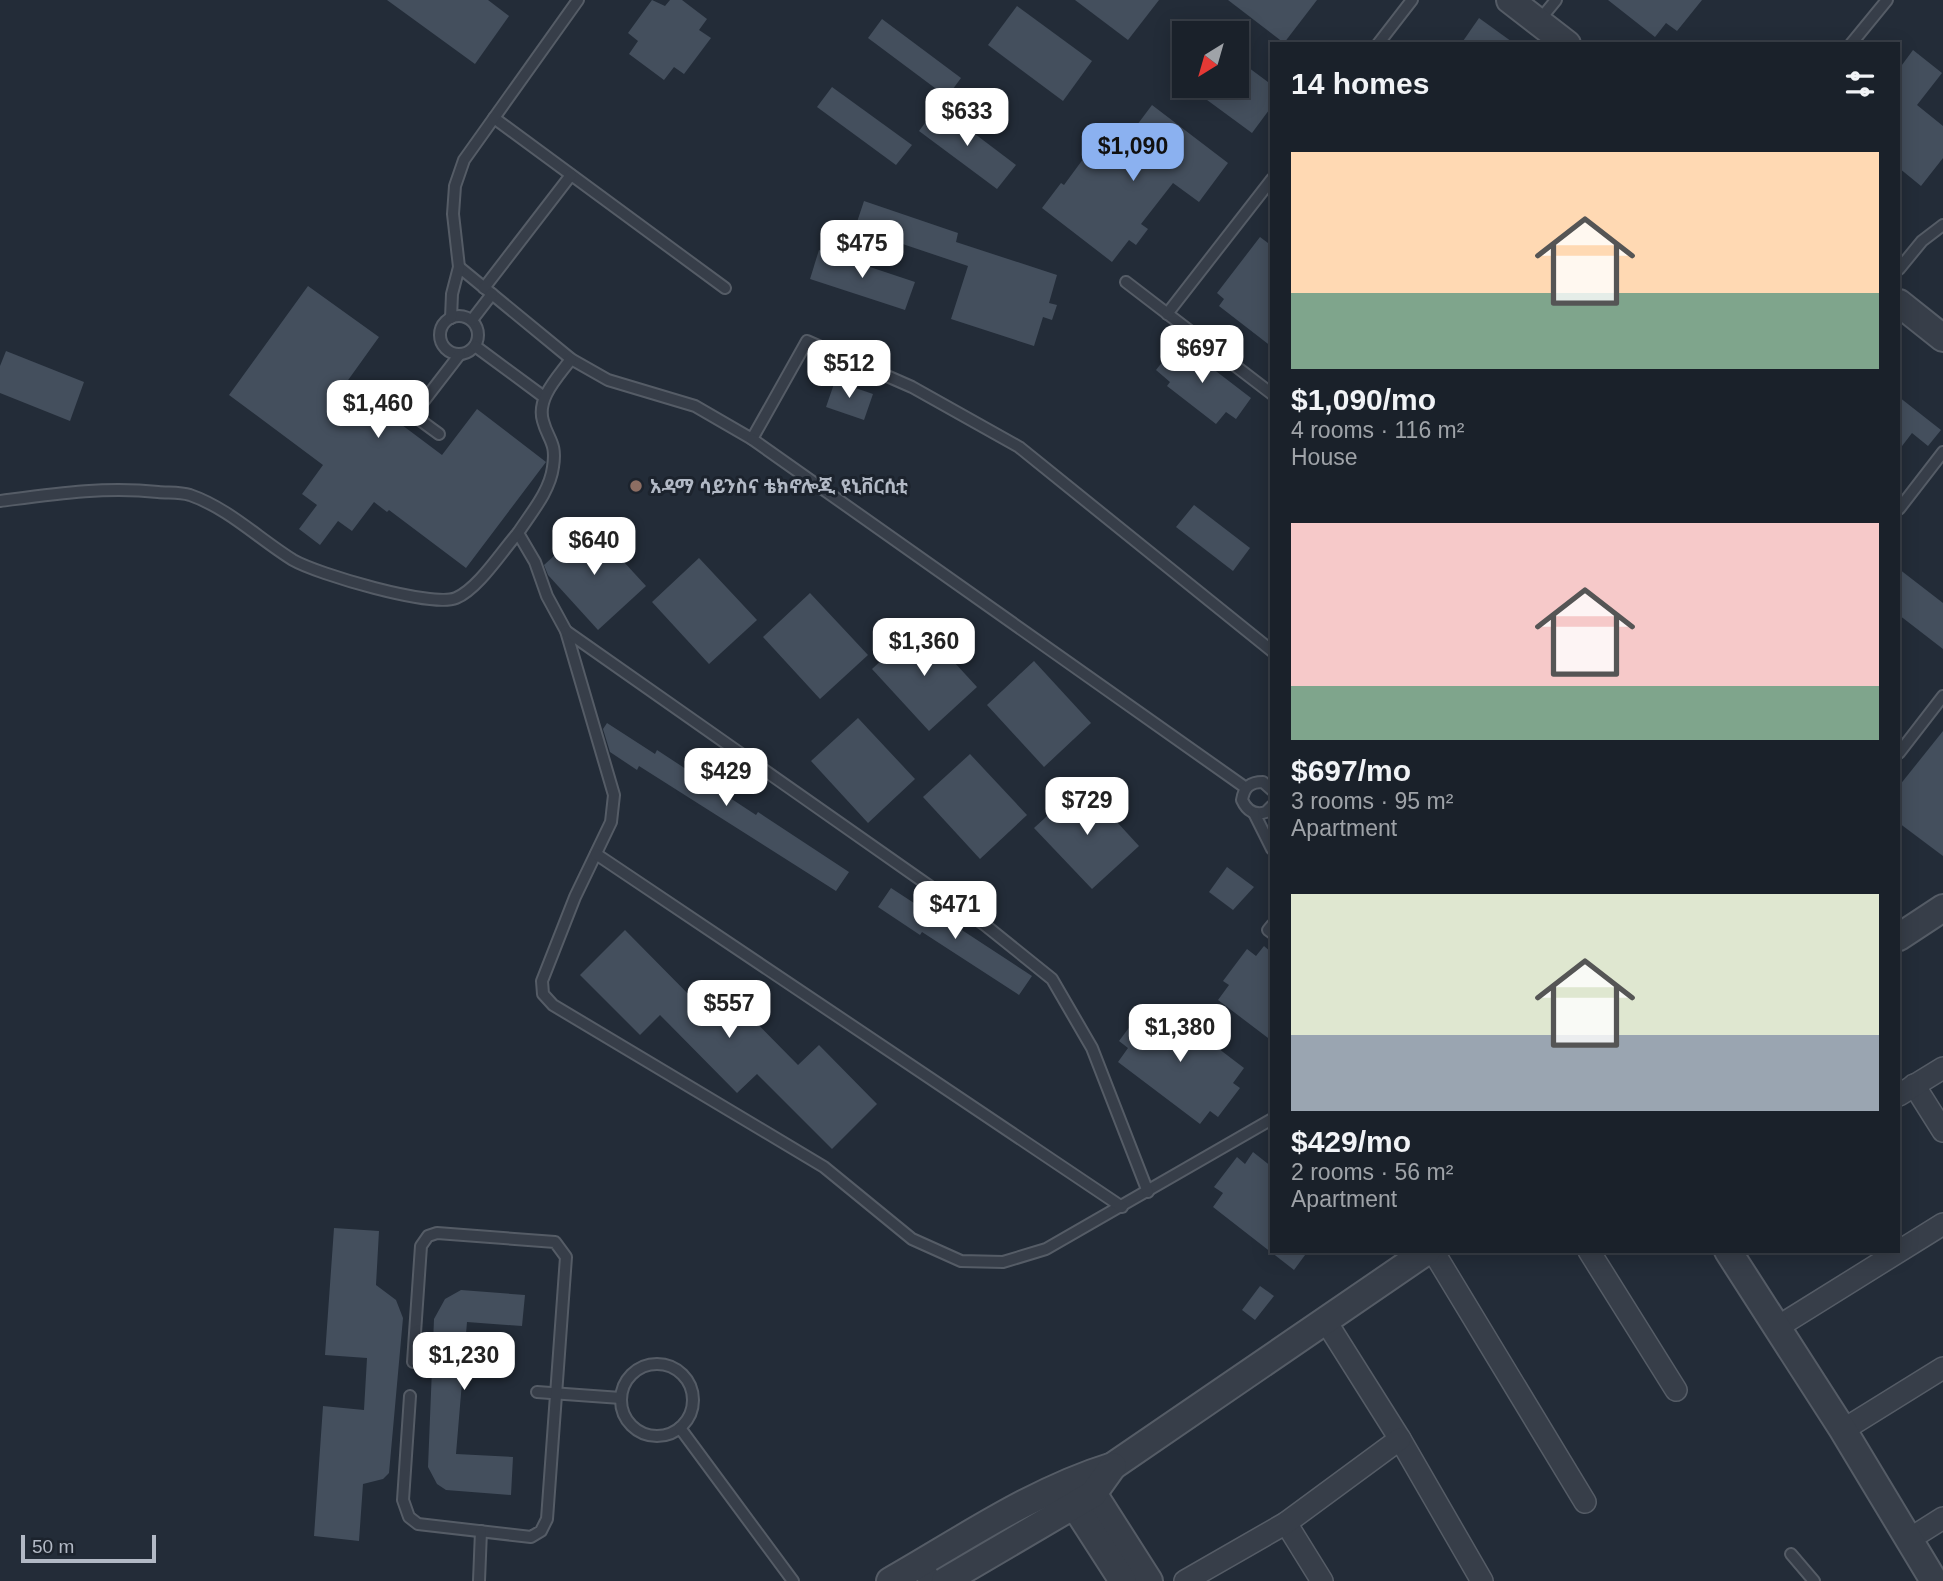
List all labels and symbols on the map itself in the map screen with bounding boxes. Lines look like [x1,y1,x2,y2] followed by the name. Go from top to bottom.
[1172,21,1250,98] north arrow
[926,88,1008,148] pin: $633
[1076,124,1190,183] pin: $1,090
[821,220,903,280] pin: $475
[1161,326,1243,385] pin: $697
[808,340,890,400] pin: $512
[321,380,435,440] pin: $1,460
[650,476,908,497] place label: አዳማ ሳይንስና ቴክኖሎጂ ዩኒቨርሲቲ
[628,478,644,494] marker: አዳማ ሳይንስና ቴክኖሎጂ ዩኒቨርሲቲ
[553,518,635,577] pin: $640
[867,618,981,678] pin: $1,360
[685,748,767,808] pin: $429
[1046,778,1128,837] pin: $729
[914,881,996,941] pin: $471
[688,981,770,1040] pin: $557
[1123,1004,1237,1064] pin: $1,380
[407,1332,521,1392] pin: $1,230
[21,1532,156,1564] scale bar

